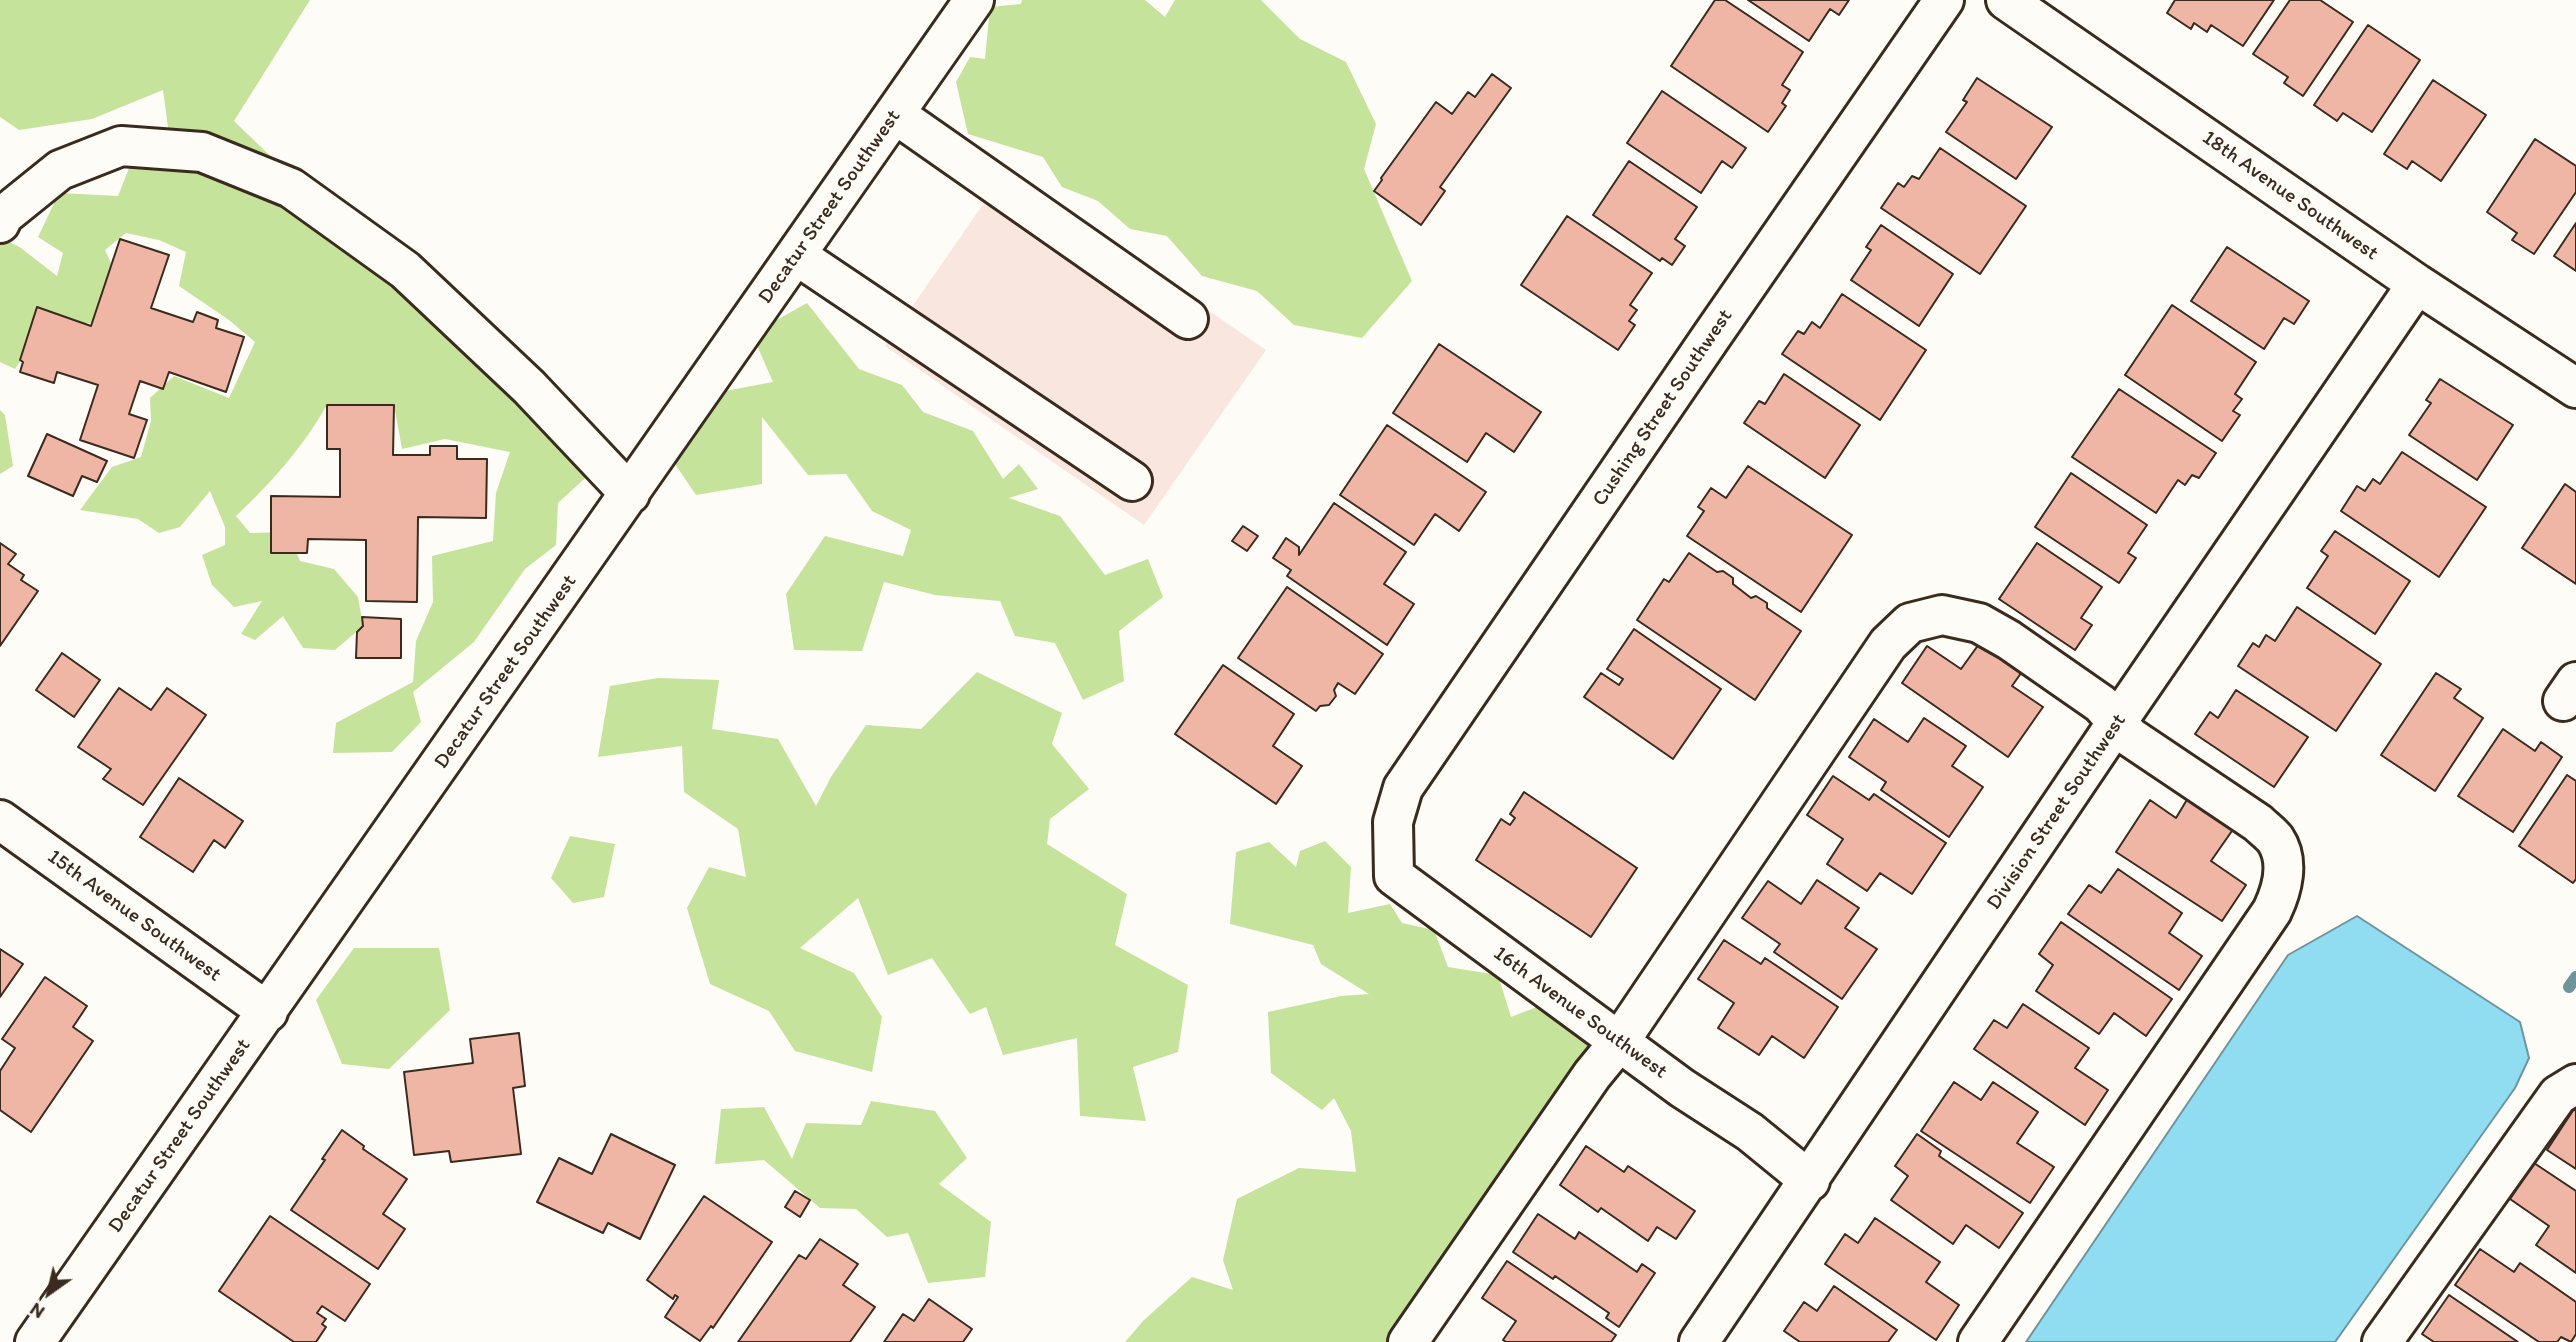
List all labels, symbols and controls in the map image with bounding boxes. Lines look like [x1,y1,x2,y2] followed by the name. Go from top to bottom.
[753,105,907,309] street label: Decatur Street Southwest
[2197,126,2383,266] street label: 18th Avenue Southwest
[1588,305,1738,511] street label: Cushing Street Southwest
[429,570,583,774] street label: Decatur Street Southwest
[1982,709,2132,915] street label: Division Street Southwest
[42,844,226,988] street label: 15th Avenue Southwest
[1488,941,1672,1085] street label: 16th Avenue Southwest
[103,1034,257,1238] street label: Decatur Street Southwest
[14,1258,84,1328] north arrow
[25,1298,49,1324] text: N

